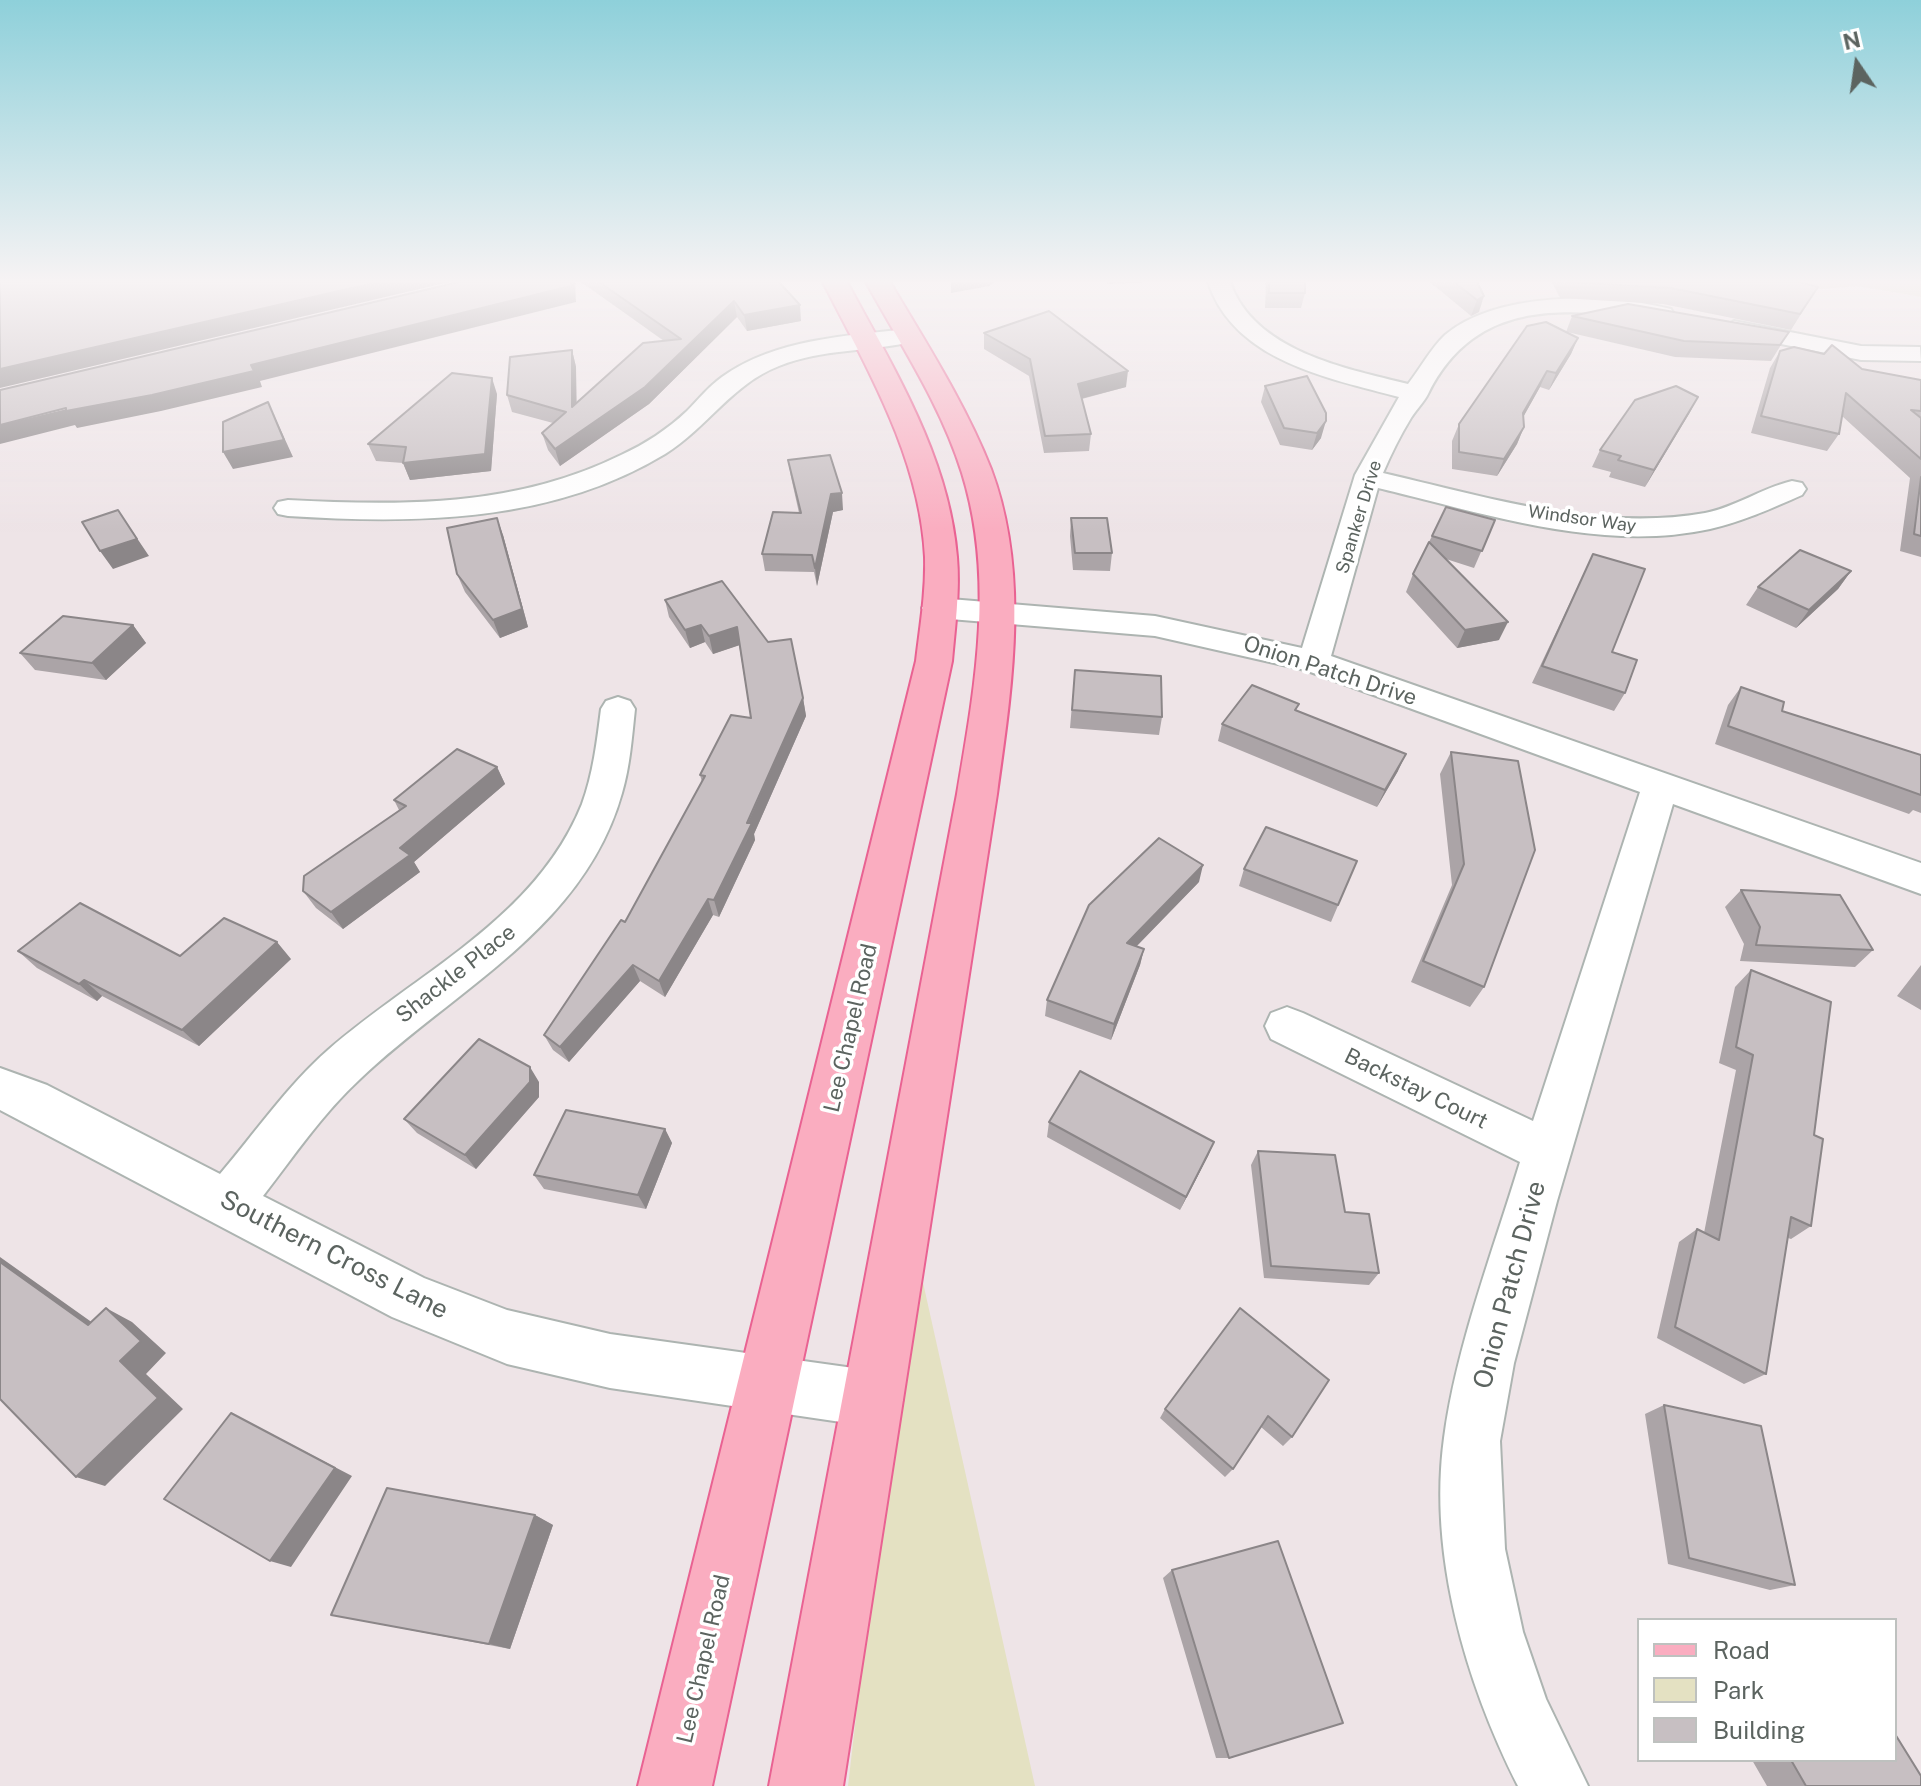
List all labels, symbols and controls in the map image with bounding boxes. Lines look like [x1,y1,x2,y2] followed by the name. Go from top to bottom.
[1817,24,1897,104] north arrow
[1840,26,1863,55] text: N
[1332,458,1386,576] street label: Spanker Drive
[1526,501,1638,537] street label: Windsor Way
[1240,631,1420,711] street label: Onion Patch Drive
[391,919,521,1029] street label: Shackle Place
[819,941,883,1115] street label: Lee Chapel Road
[1340,1043,1492,1135] street label: Backstay Court
[1467,1178,1553,1392] street label: Onion Patch Drive
[215,1184,453,1326] street label: Southern Cross Lane
[672,1572,736,1746] street label: Lee Chapel Road
[1637,1618,1897,1762] legend
[1713,1636,1770,1664] text: Road
[1713,1676,1764,1704] text: Park
[1713,1716,1805,1744] text: Building

